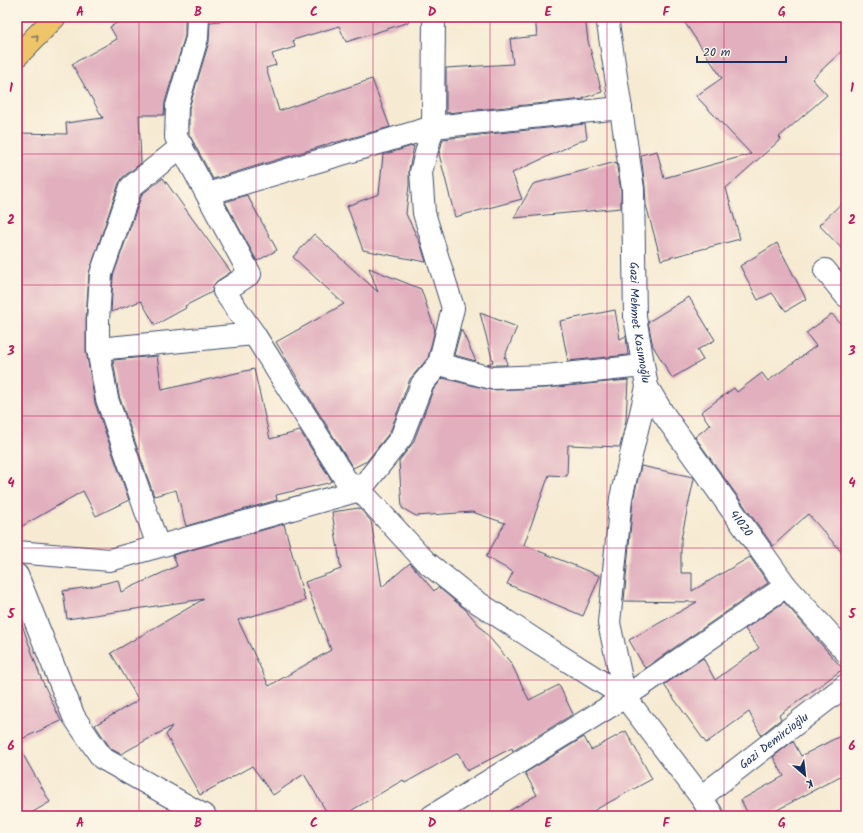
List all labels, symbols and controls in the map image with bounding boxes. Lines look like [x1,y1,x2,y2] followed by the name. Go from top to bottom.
[76,2,84,23] text: A
[194,2,202,23] text: B
[310,2,318,23] text: C
[428,2,437,23] text: D
[544,2,552,23] text: E
[662,2,670,23] text: F
[778,2,786,23] text: G
[31,34,39,42] one-way arrow
[697,38,786,64] scale bar
[703,43,731,62] text: 20 m
[9,78,13,99] text: 1
[850,78,854,99] text: 1
[7,210,15,231] text: 2
[848,210,856,231] text: 2
[625,262,656,385] street label: Gazi Mehmet Kasımoğlu
[6,341,15,362] text: 3
[847,341,856,362] text: 3
[7,473,15,494] text: 4
[848,473,856,494] text: 4
[725,506,758,541] street label: 41020
[7,604,16,625] text: 5
[848,604,857,625] text: 5
[735,708,813,774] street label: Gazi Demircioğlu
[7,736,15,757] text: 6
[848,736,856,757] text: 6
[785,755,825,795] north arrow
[802,773,816,793] text: K
[76,813,84,833] text: A
[194,813,202,833] text: B
[310,813,318,833] text: C
[428,813,437,833] text: D
[544,813,552,833] text: E
[662,813,670,833] text: F
[778,813,786,833] text: G

